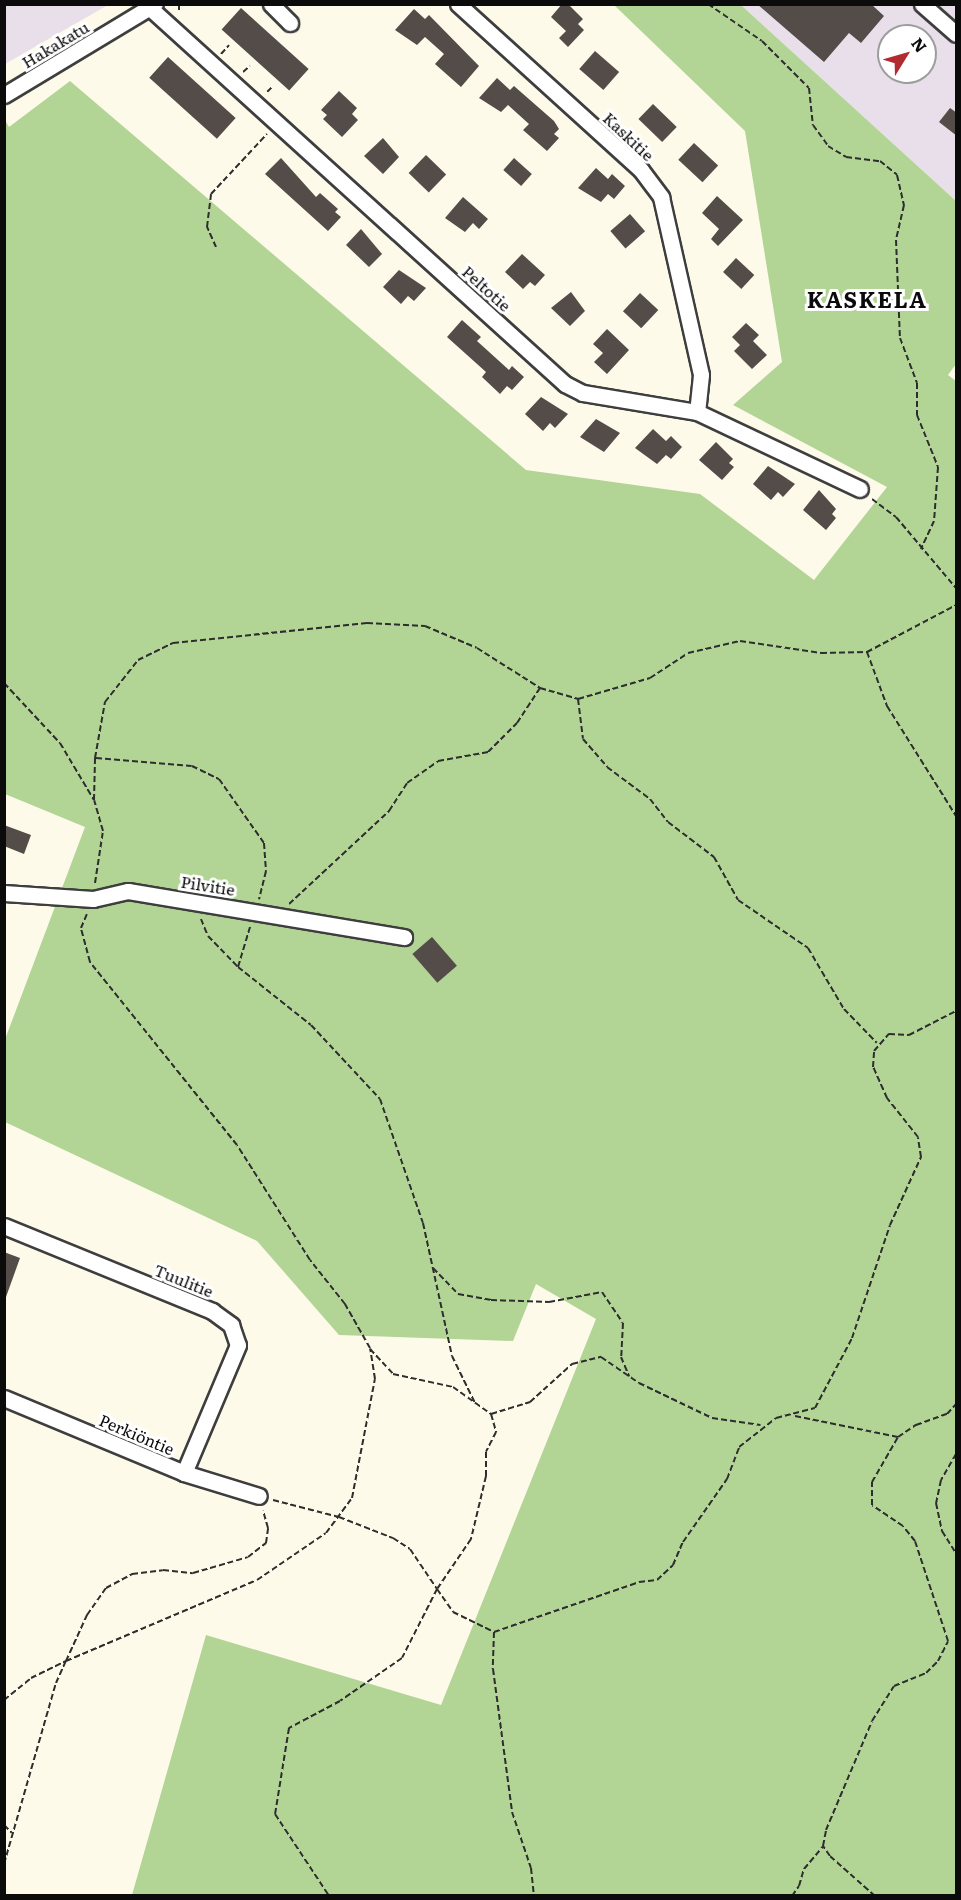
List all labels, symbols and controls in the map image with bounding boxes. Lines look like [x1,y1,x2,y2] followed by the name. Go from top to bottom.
[18,17,92,71] street label: Hakakatu
[877,24,937,84] north arrow
[906,32,933,57] text: N
[600,108,658,164] street label: Kaskitie
[459,261,515,315] street label: Peltotie
[807,286,927,312] district label: KASKELA
[180,871,236,899] street label: Pilvitie
[152,1259,216,1301] street label: Tuulitie
[97,1410,177,1458] street label: Perkiöntie

